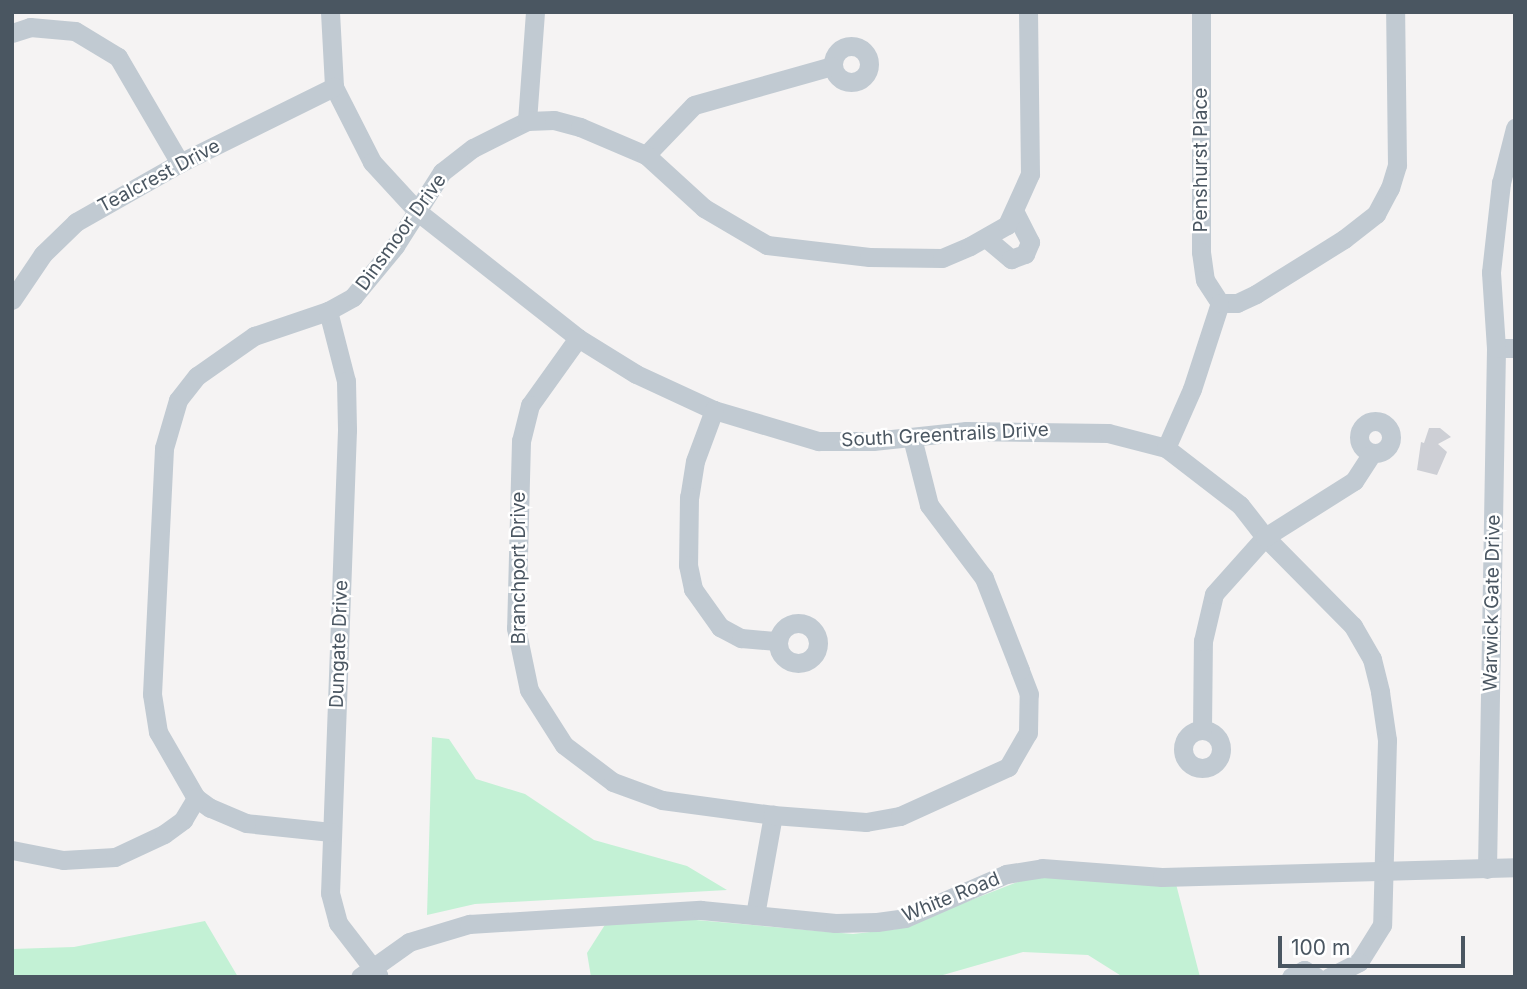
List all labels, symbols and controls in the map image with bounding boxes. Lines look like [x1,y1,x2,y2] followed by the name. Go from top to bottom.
[1190,88,1212,232] street label: Penshurst Place
[94,134,224,218] street label: Tealcrest Drive
[351,169,451,295] street label: Dinsmoor Drive
[841,418,1049,452] street label: South Greentrails Drive
[508,492,530,644] street label: Branchport Drive
[1479,514,1505,692] street label: Warwick Gate Drive
[325,580,353,708] street label: Dungate Drive
[899,867,1003,927] street label: White Road
[1282,922,1469,966] scale bar
[1291,935,1350,960] text: 100 m

